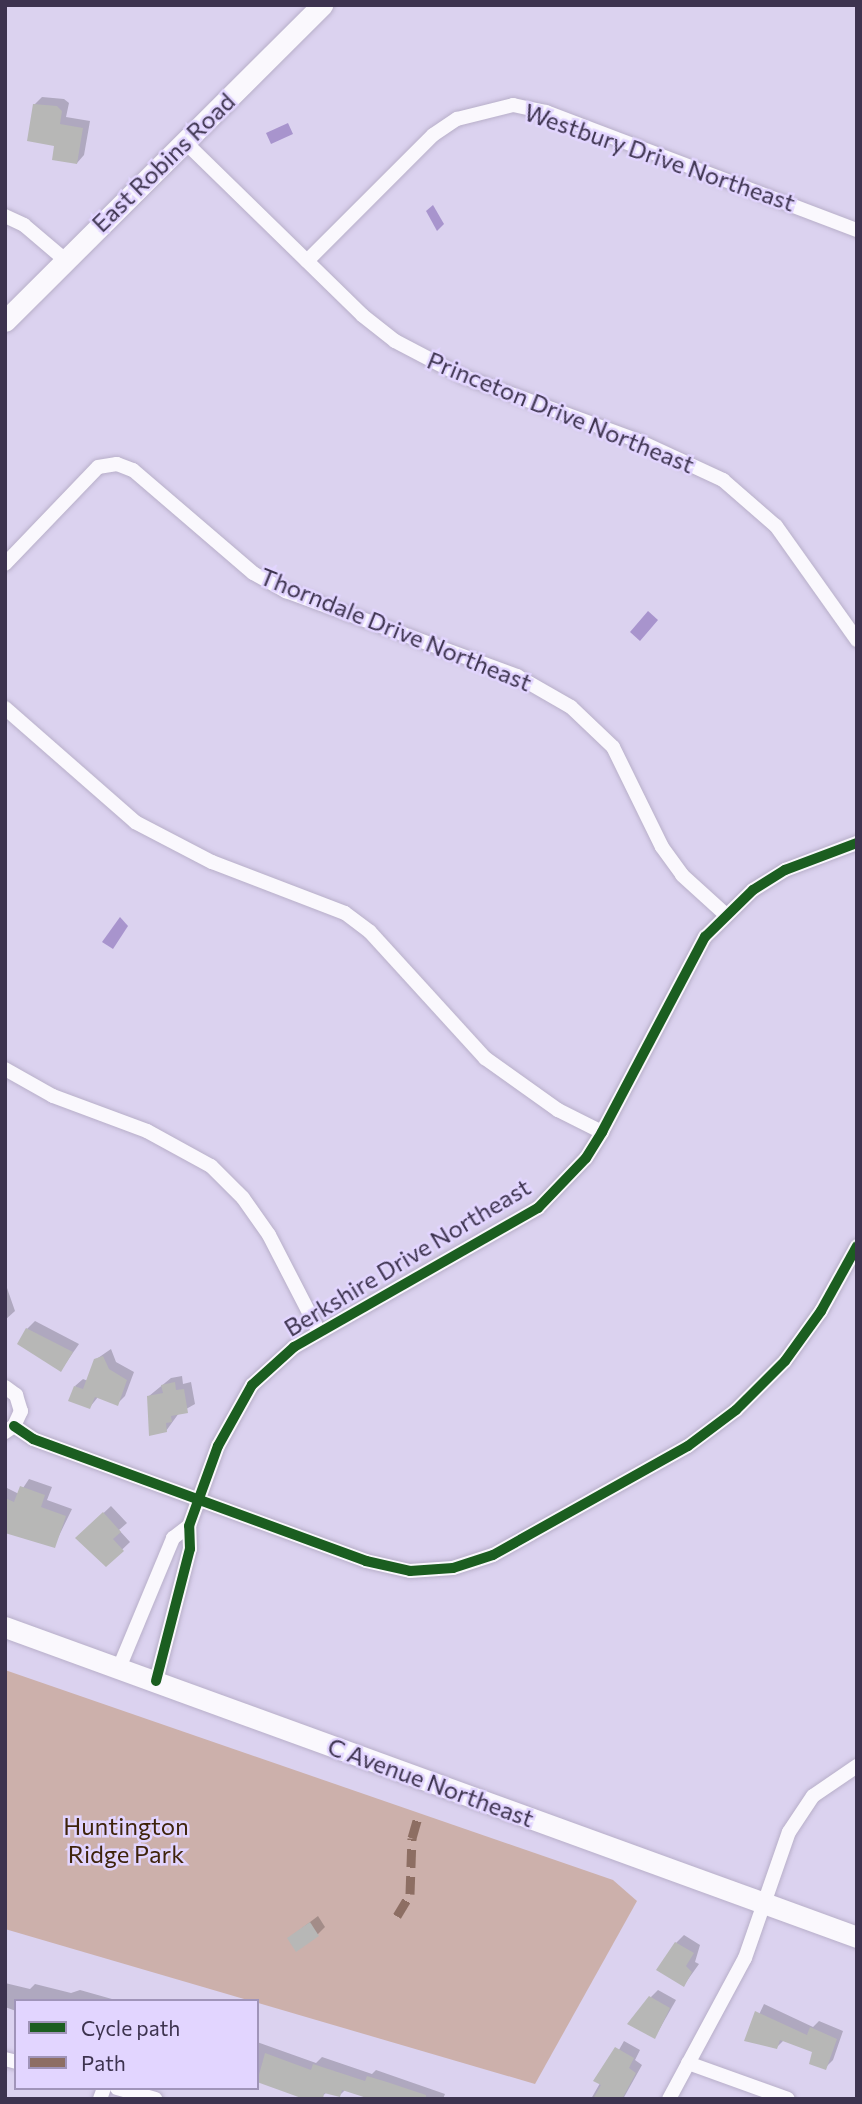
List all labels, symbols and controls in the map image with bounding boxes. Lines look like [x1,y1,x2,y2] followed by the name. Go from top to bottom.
[86,87,240,237] street label: East Robins Road
[521,97,799,217] street label: Westbury Drive Northeast
[423,345,699,479] street label: Princeton Drive Northeast
[256,561,536,697] street label: Thorndale Drive Northeast
[279,1172,535,1342] street label: Berkshire Drive Northeast
[324,1731,538,1833] street label: C Avenue Northeast
[63,1812,189,1868] park label: Huntington Ridge Park
[14,1999,259,2090] legend
[81,2015,180,2040] text: Cycle path
[81,2050,126,2075] text: Path

